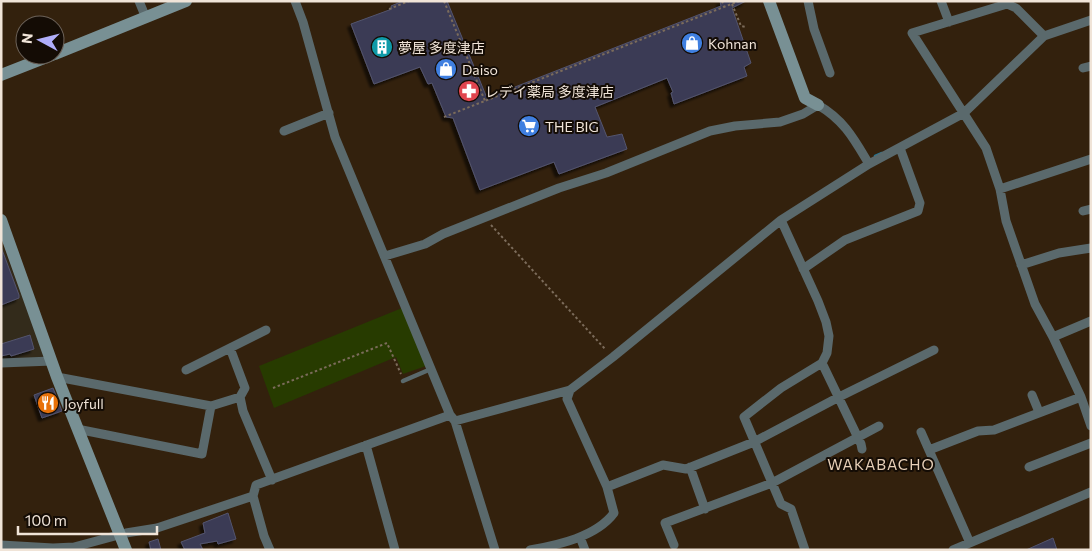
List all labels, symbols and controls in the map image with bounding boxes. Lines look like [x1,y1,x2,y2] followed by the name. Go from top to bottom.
[15,15,65,65] north arrow
[680,31,704,55] shop icon: Kohnan
[18,32,36,45] text: N
[370,35,394,59] building icon: 夢屋 多度津店
[708,35,757,52] place label: Kohnan
[398,39,485,56] place label: 夢屋 多度津店
[434,57,458,81] shop icon: Daiso
[462,61,498,78] place label: Daiso
[457,79,481,103] pharmacy icon: レデイ薬局 多度津店
[485,83,614,100] place label: レデイ薬局 多度津店
[517,114,541,138] supermarket icon: THE BIG
[545,118,599,135] place label: THE BIG
[36,391,60,415] restaurant icon: Joyfull
[64,395,104,412] place label: Joyfull
[827,455,935,473] district label: WAKABACHO
[18,504,156,536] scale bar
[25,511,67,529] text: 100 m

